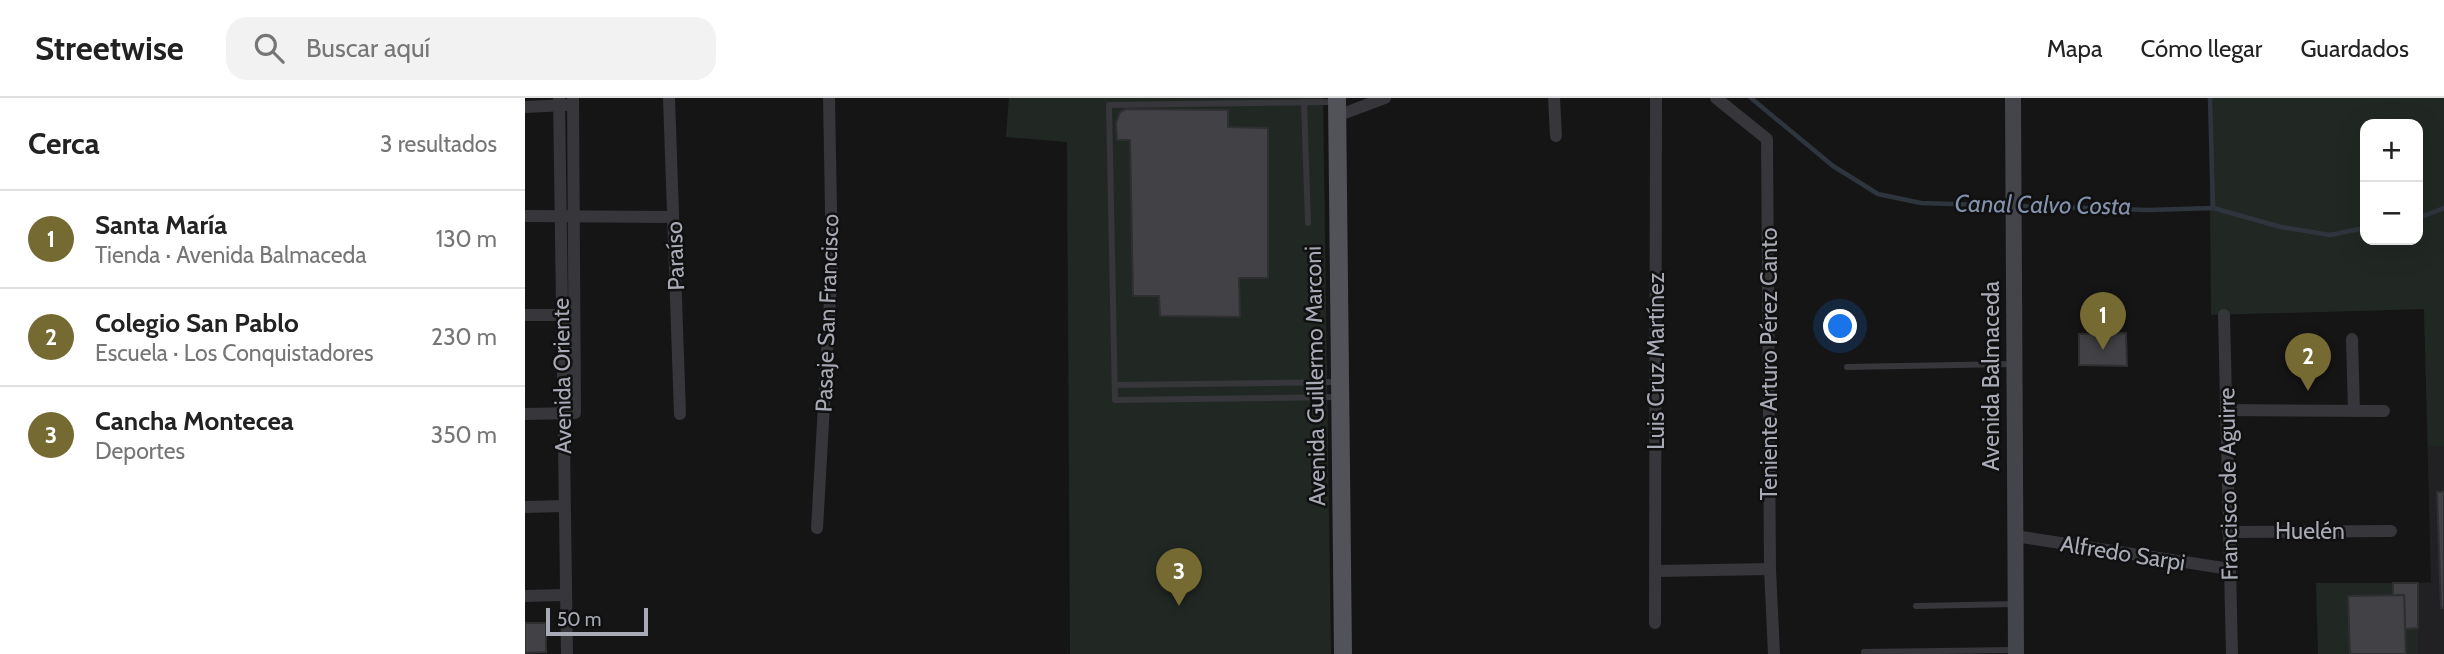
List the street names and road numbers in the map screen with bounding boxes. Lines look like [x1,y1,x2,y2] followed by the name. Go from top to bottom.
[810,213,844,413] street label: Pasaje San Francisco
[660,221,690,291] street label: Paraíso
[1755,228,1783,500] street label: Teniente Arturo Pérez Canto
[1299,246,1331,506] street label: Avenida Guillermo Marconi
[1642,272,1670,450] street label: Luis Cruz Martínez
[1977,281,2005,471] street label: Avenida Balmaceda
[547,297,577,455] street label: Avenida Oriente
[2212,387,2244,581] street label: Francisco de Aguirre
[2275,517,2345,545] street label: Huelén
[2059,529,2187,577] street label: Alfredo Sarpi

